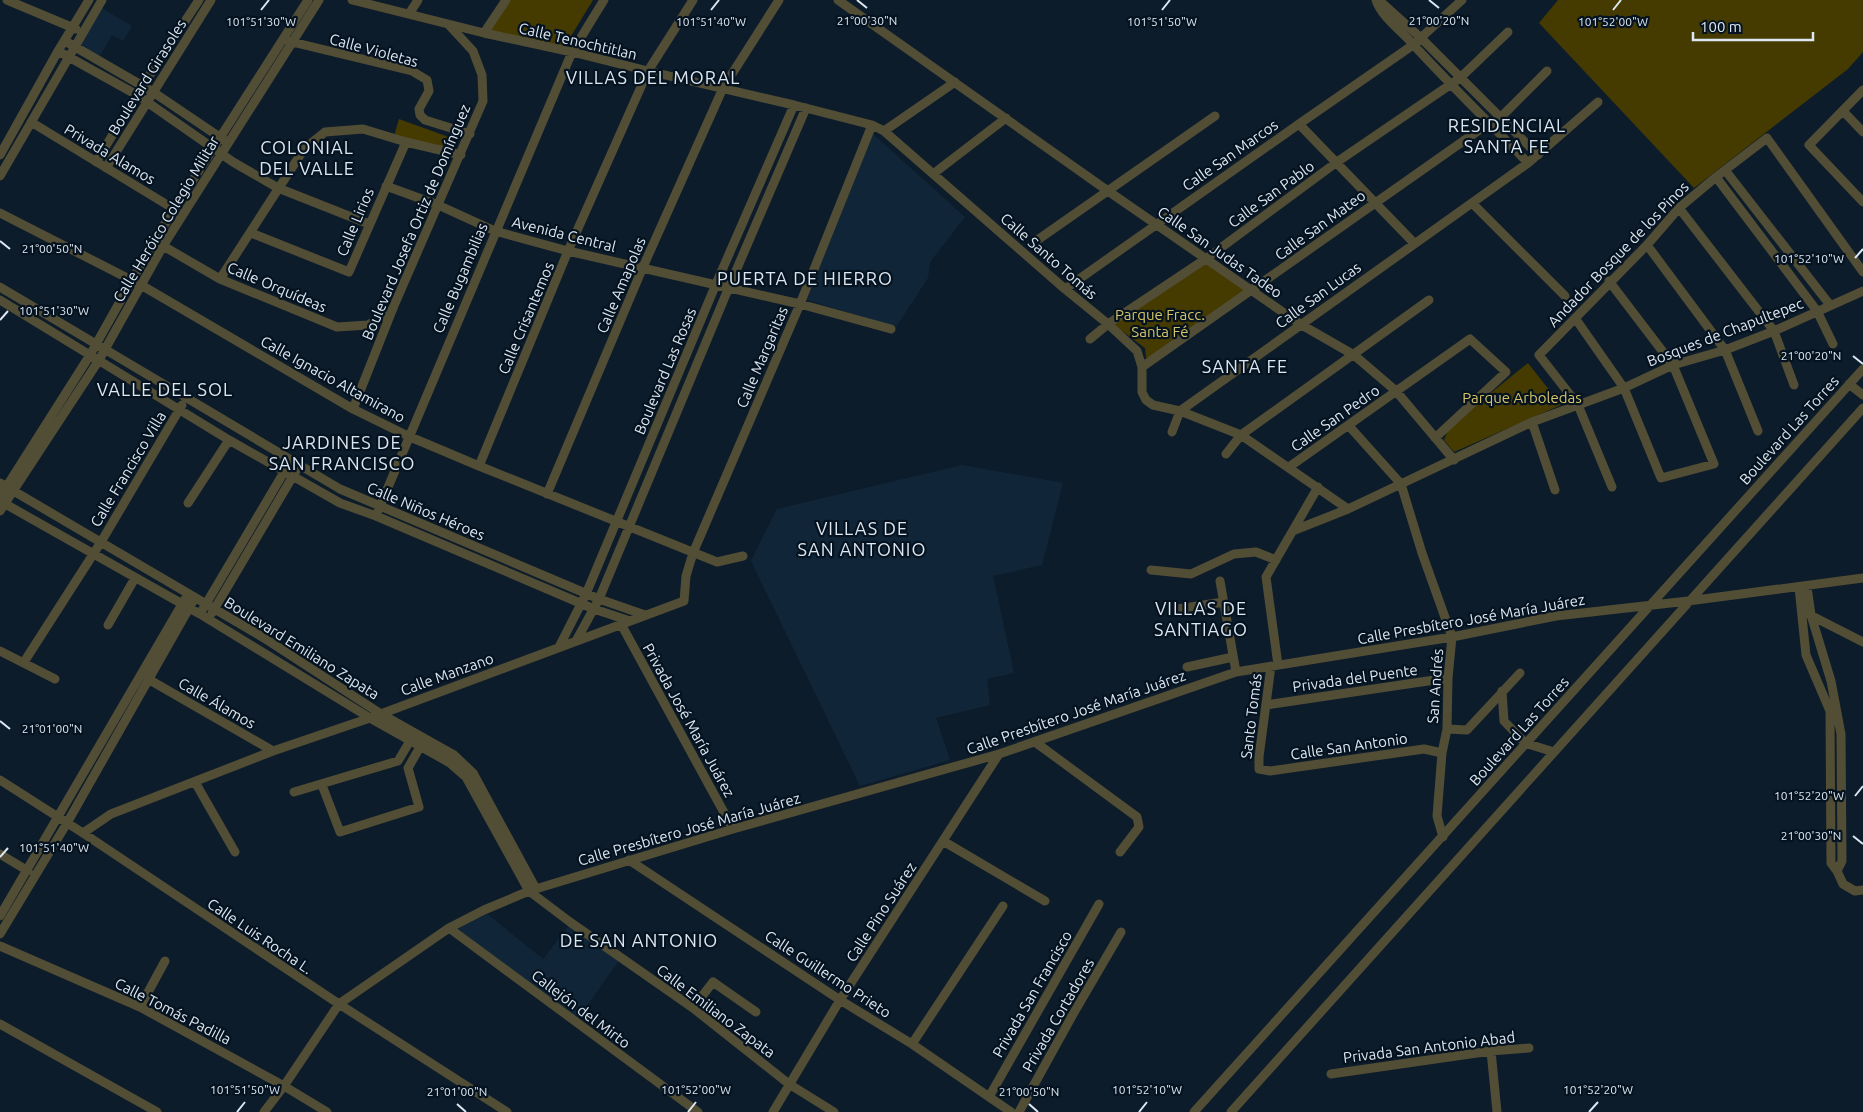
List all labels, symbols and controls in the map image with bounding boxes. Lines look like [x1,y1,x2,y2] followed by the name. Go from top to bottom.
[1693,10,1813,42] scale bar
[837,14,897,27] text: 21°00'30"N
[1409,14,1469,27] text: 21°00'20"N
[226,15,296,28] text: 101°51'30"W
[676,15,746,28] text: 101°51'40"W
[1127,15,1197,28] text: 101°51'50"W
[1578,15,1648,28] text: 101°52'00"W
[105,16,189,138] street label: Boulevard Girasoles
[1700,18,1742,35] text: 100 m
[517,19,639,63] street label: Calle Tenochtitlan
[328,30,420,70] street label: Calle Violetas
[566,67,740,87] district label: VILLAS DEL MORAL
[358,102,474,342] street label: Boulevard Josefa Ortiz de Domínguez
[1448,115,1566,156] district label: RESIDENCIAL SANTA FE
[1179,116,1281,194] street label: Calle San Marcos
[62,120,158,188] street label: Privada Alamos
[110,133,223,305] street label: Calle Heróico Colegio Militar
[259,137,355,178] district label: COLONIAL DEL VALLE
[1225,157,1317,231] street label: Calle San Pablo
[1544,178,1692,330] street label: Andador Bosque de los Pinos
[333,185,377,259] street label: Calle Lirios
[1271,186,1369,264] street label: Calle San Mateo
[1155,203,1285,301] street label: Calle San Judas Tadeo
[997,209,1101,303] street label: Calle Santo Tomás
[510,213,618,255] street label: Avenida Central
[429,220,491,336] street label: Calle Bugambilias
[593,234,649,336] street label: Calle Amapolas
[22,242,82,255] text: 21°00'50"N
[1774,252,1844,265] text: 101°52'10"W
[225,258,329,316] street label: Calle Orquídeas
[1272,258,1364,332] street label: Calle San Lucas
[495,259,557,377] street label: Calle Crisantemos
[717,268,893,288] district label: PUERTA DE HIERRO
[1645,294,1805,370] street label: Bosques de Chapultepec
[19,304,89,317] text: 101°51'30"W
[733,304,791,410] street label: Calle Margaritas
[631,305,699,437] street label: Boulevard Las Rosas
[1115,306,1205,340] park label: Parque Fracc. Santa Fé
[258,332,408,426] street label: Calle Ignacio Altamirano
[1781,349,1841,362] text: 21°00'20"N
[1202,356,1288,376] district label: SANTA FE
[1736,372,1842,488] street label: Boulevard Las Torres
[97,379,233,399] district label: VALLE DEL SOL
[1287,381,1383,455] street label: Calle San Pedro
[1462,389,1582,406] park label: Parque Arboledas
[87,408,169,530] street label: Calle Francisco Villa
[269,432,415,473] district label: JARDINES DE SAN FRANCISCO
[365,479,487,543] street label: Calle Niños Héroes
[798,518,926,559] district label: VILLAS DE SAN ANTONIO
[1356,591,1586,647] street label: Calle Presbítero José María Juárez
[221,593,383,703] street label: Boulevard Emiliano Zapata
[1154,598,1248,639] district label: VILLAS DE SANTIAGO
[640,640,738,800] street label: Privada José María Juárez
[1424,648,1446,724] street label: San Andrés
[398,649,496,699] street label: Calle Manzano
[1291,661,1419,695] street label: Privada del Puente
[964,666,1188,758] street label: Calle Presbítero José María Juárez
[1237,672,1265,760] street label: Santo Tomás
[1466,673,1572,789] street label: Boulevard Las Torres
[175,674,259,732] street label: Calle Álamos
[22,722,82,735] text: 21°01'00"N
[1289,729,1409,763] street label: Calle San Antonio
[576,789,802,869] street label: Calle Presbítero José María Juárez
[1774,789,1844,802] text: 101°52'20"W
[1781,829,1841,842] text: 21°00'30"N
[19,841,89,854] text: 101°51'40"W
[843,859,919,965] street label: Calle Pino Suárez
[204,895,316,977] street label: Calle Luis Rocha L.
[762,927,894,1021] street label: Calle Guillermo Prieto
[989,928,1075,1060] street label: Privada San Francisco
[560,930,718,950] district label: DE SAN ANTONIO
[1019,955,1097,1075] street label: Privada Cortadores
[653,961,779,1061] street label: Calle Emiliano Zapata
[528,966,634,1052] street label: Callejón del Mirto
[112,974,234,1048] street label: Calle Tomás Padilla
[1342,1028,1516,1066] street label: Privada San Antonio Abad
[210,1083,280,1096] text: 101°51'50"W
[661,1083,731,1096] text: 101°52'00"W
[1112,1083,1182,1096] text: 101°52'10"W
[1563,1083,1633,1096] text: 101°52'20"W
[427,1085,487,1098] text: 21°01'00"N
[999,1085,1059,1098] text: 21°00'50"N

